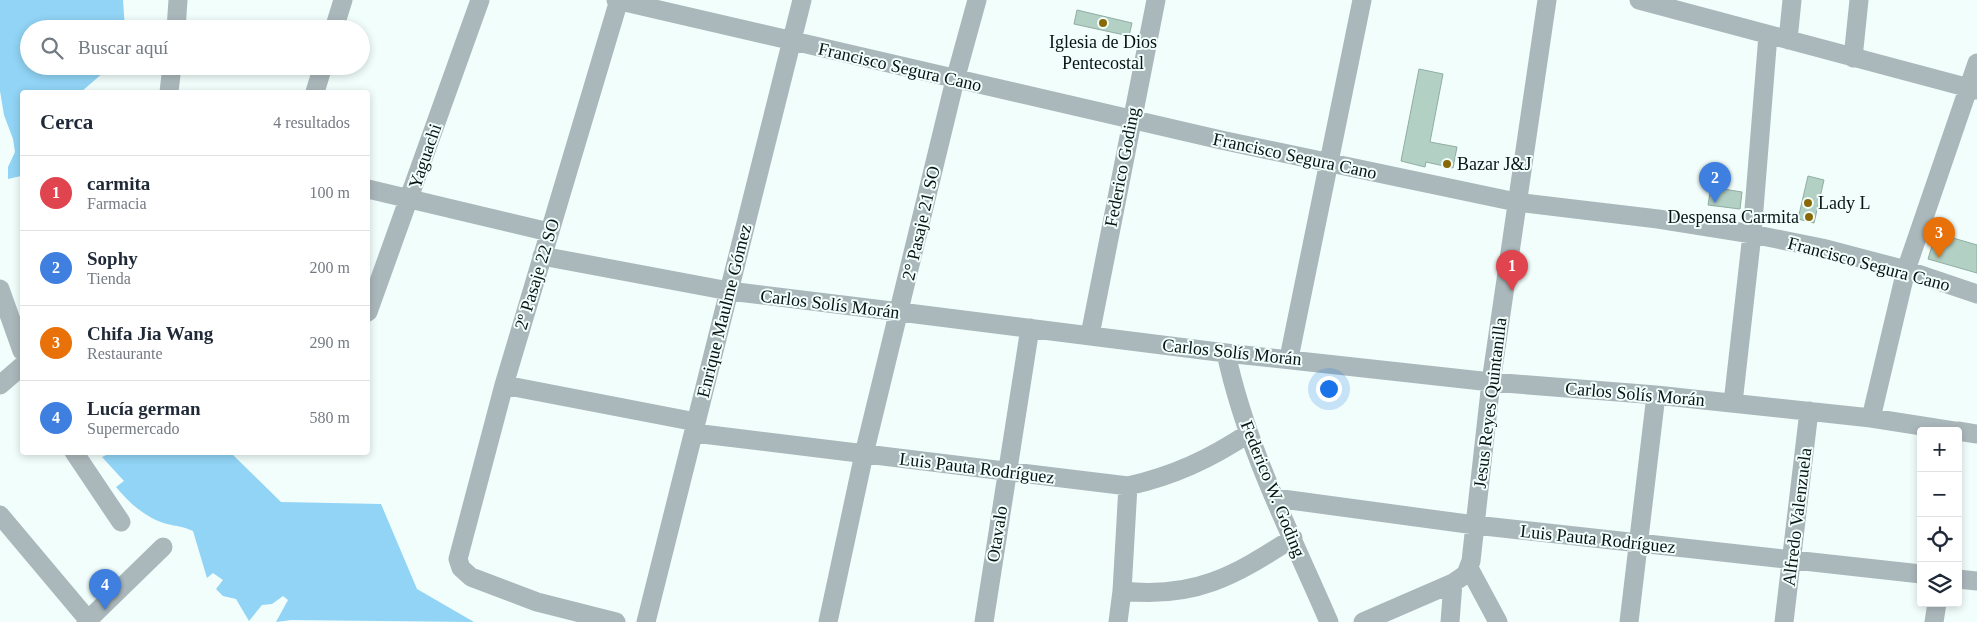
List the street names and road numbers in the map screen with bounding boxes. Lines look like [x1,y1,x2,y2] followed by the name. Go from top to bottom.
[816,38,984,96] street label: Francisco Segura Cano
[1101,105,1143,229] street label: Federico Goding
[405,121,445,191] street label: Yaguachi
[1211,129,1379,183] street label: Francisco Segura Cano
[898,164,944,282] street label: 2° Pasaje 21 SO
[511,216,563,332] street label: 2º Pasaje 22 SO
[693,222,755,400] street label: Enrique Maulme Gómez
[1786,233,1952,295] street label: Francisco Segura Cano
[759,286,901,322] street label: Carlos Solís Morán
[1470,316,1510,490] street label: Jesus Reyes Quintanilla
[1161,335,1303,369] street label: Carlos Solís Morán
[1564,378,1706,410] street label: Carlos Solís Morán
[1236,418,1310,560] street label: Federico W. Goding
[1779,447,1815,587] street label: Alfredo Valenzuela
[898,449,1056,487] street label: Luis Pauta Rodríguez
[983,504,1011,564] street label: Otavalo
[1519,521,1677,557] street label: Luis Pauta Rodríguez

